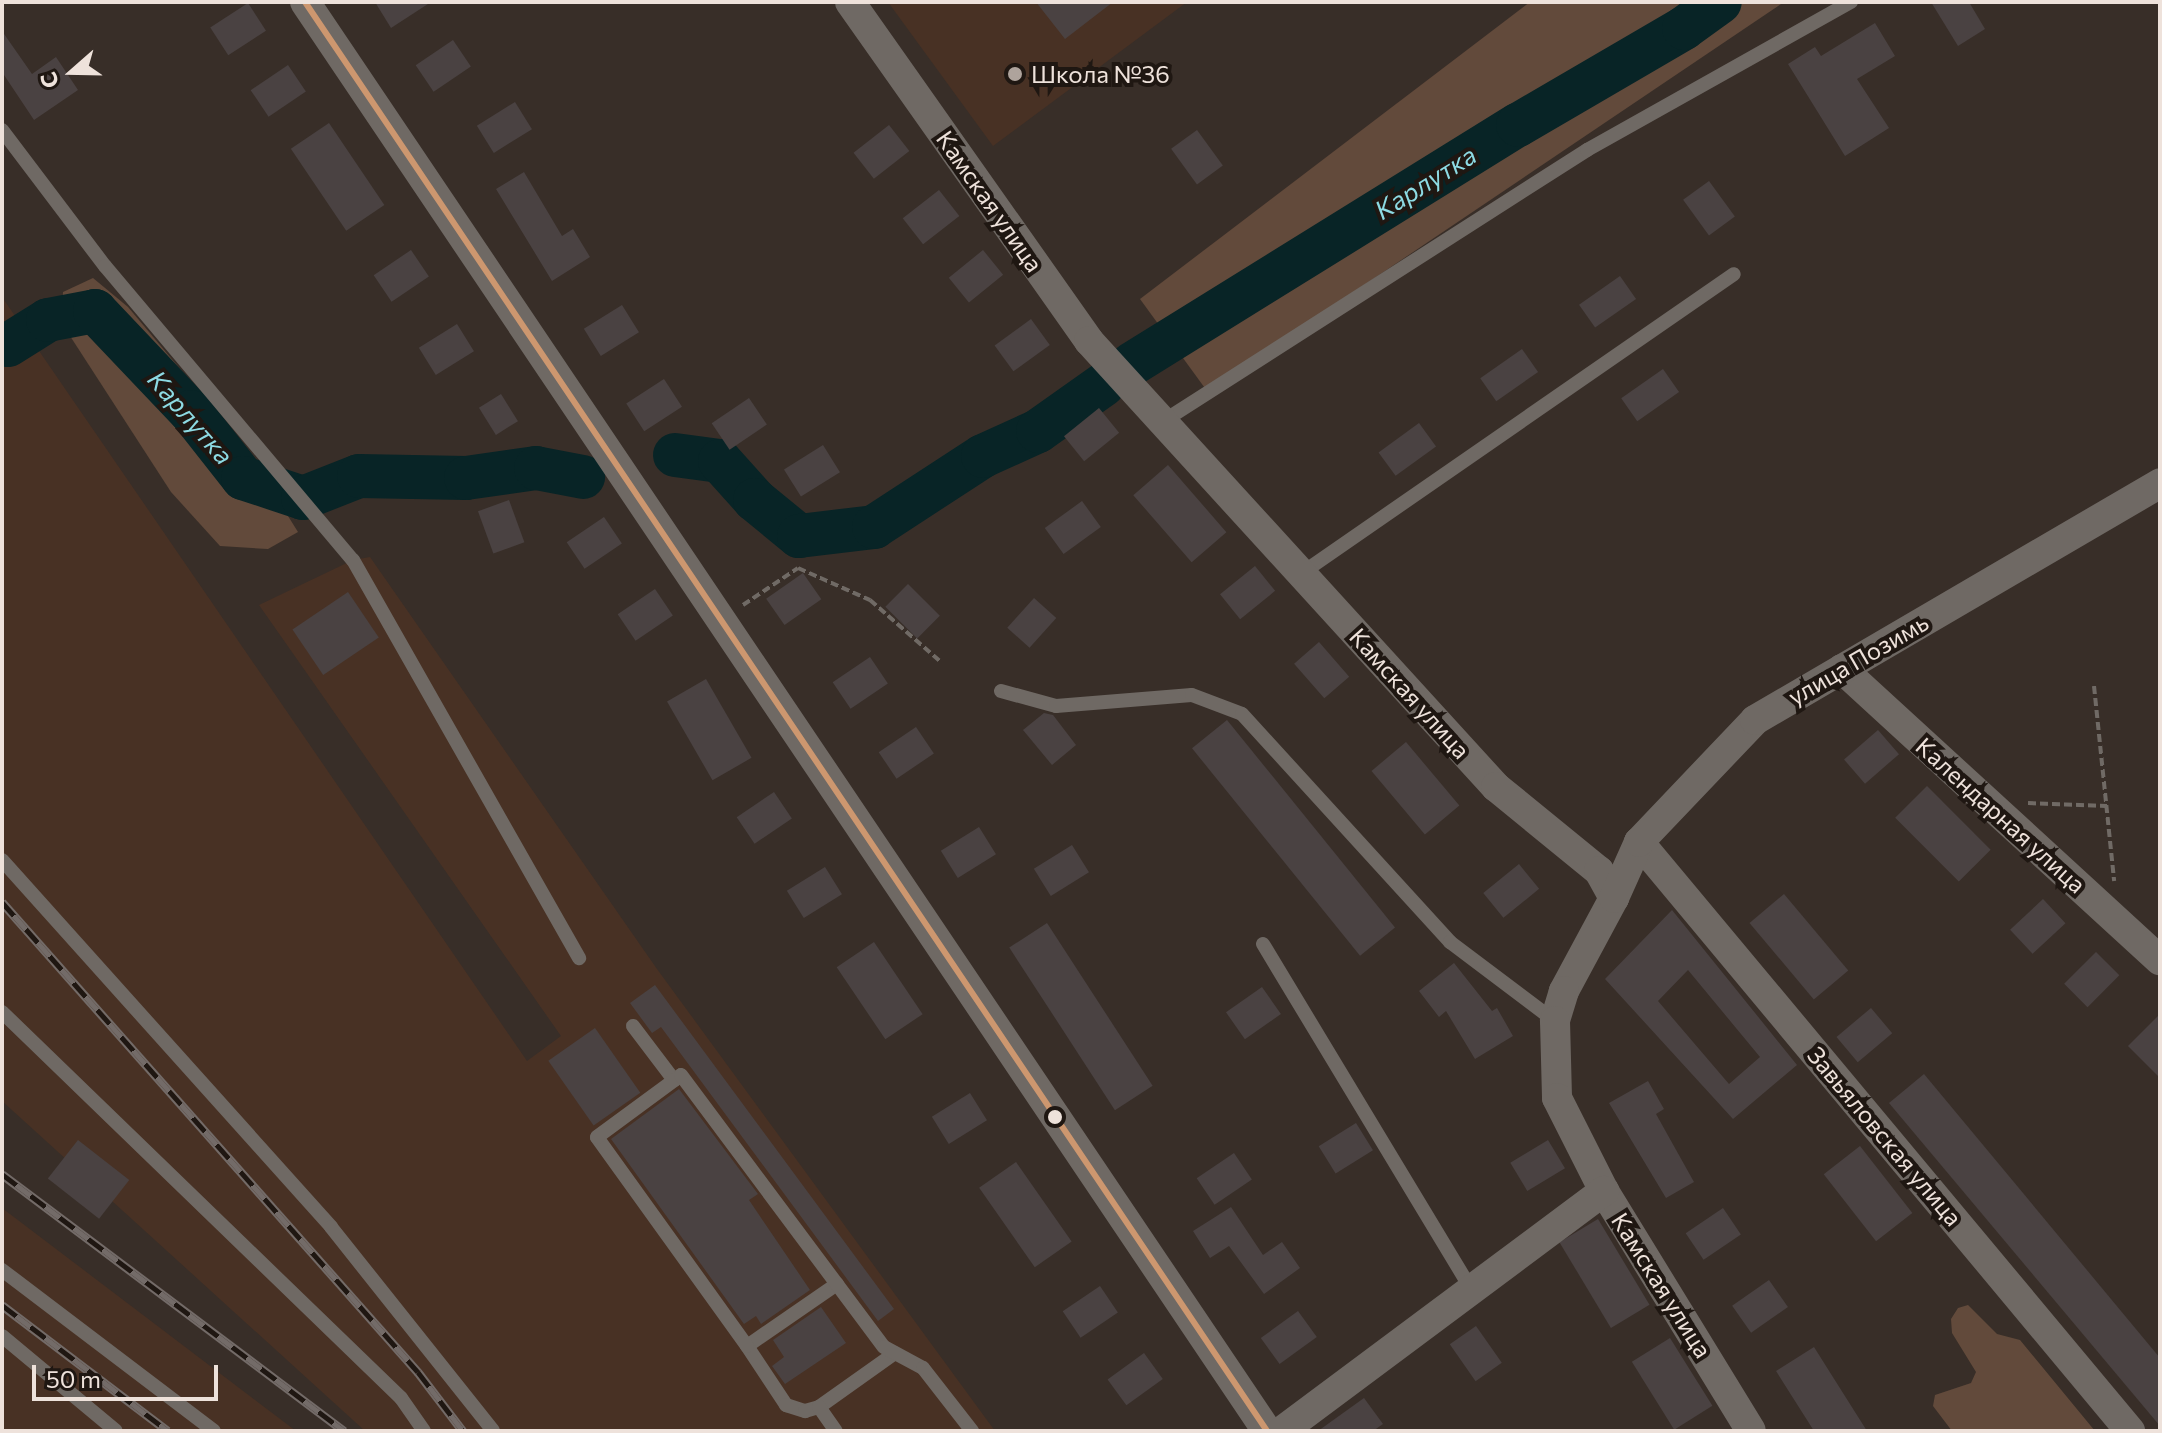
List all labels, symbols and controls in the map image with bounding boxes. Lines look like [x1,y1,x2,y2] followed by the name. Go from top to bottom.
[32,32,112,112] north arrow
[1031,60,1170,88] place label: Школа №36
[1006,65,1024,83] marker: Школа №36
[34,69,64,92] text: С
[931,125,1049,277] street label: Камская улица
[1368,139,1482,225] water label: Карлутка
[142,364,240,470] water label: Карлутка
[1783,607,1933,711] street label: улица Позимь
[1344,622,1476,764] street label: Камская улица
[1910,731,2092,899] street label: Календарная улица
[1802,1041,1968,1231] street label: Завьяловская улица
[1047,1109,1063,1125] unlabelled marker
[1606,1207,1718,1363] street label: Камская улица
[36,1349,222,1399] scale bar
[46,1364,101,1393] text: 50 m

